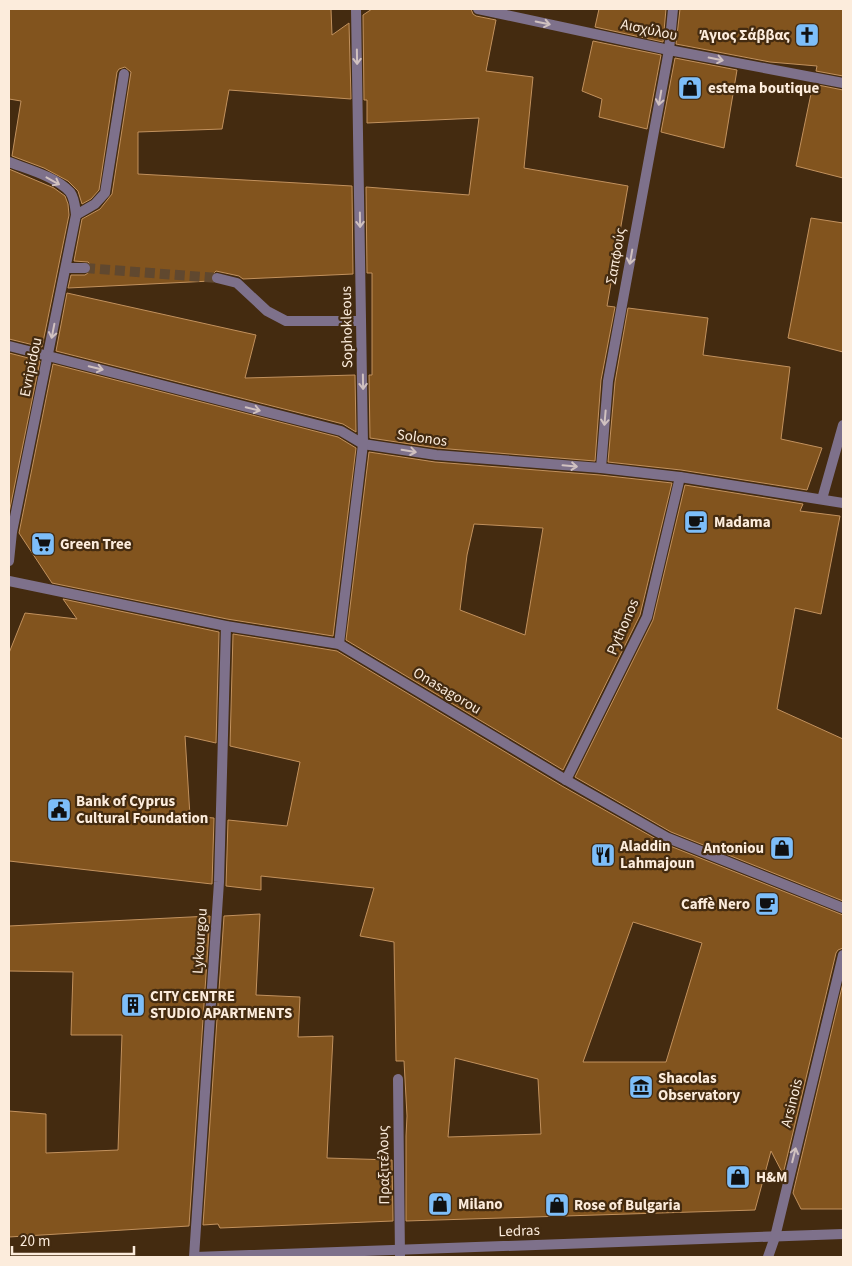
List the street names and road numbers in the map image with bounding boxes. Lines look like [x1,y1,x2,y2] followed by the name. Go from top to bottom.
[619,14,679,46] street label: Αισχύλου
[601,225,631,286] street label: Σαπφούς
[336,286,358,368] street label: Sophokleous
[14,335,48,399] street label: Evripidou
[395,424,449,452] street label: Solonos
[602,596,644,658] street label: Pythonos
[409,662,485,720] street label: Onasagorou
[187,907,213,975] street label: Lykourgou
[776,1076,808,1130] street label: Arsinois
[373,1125,395,1205] street label: Πραξιτέλους
[498,1220,540,1242] street label: Ledras

